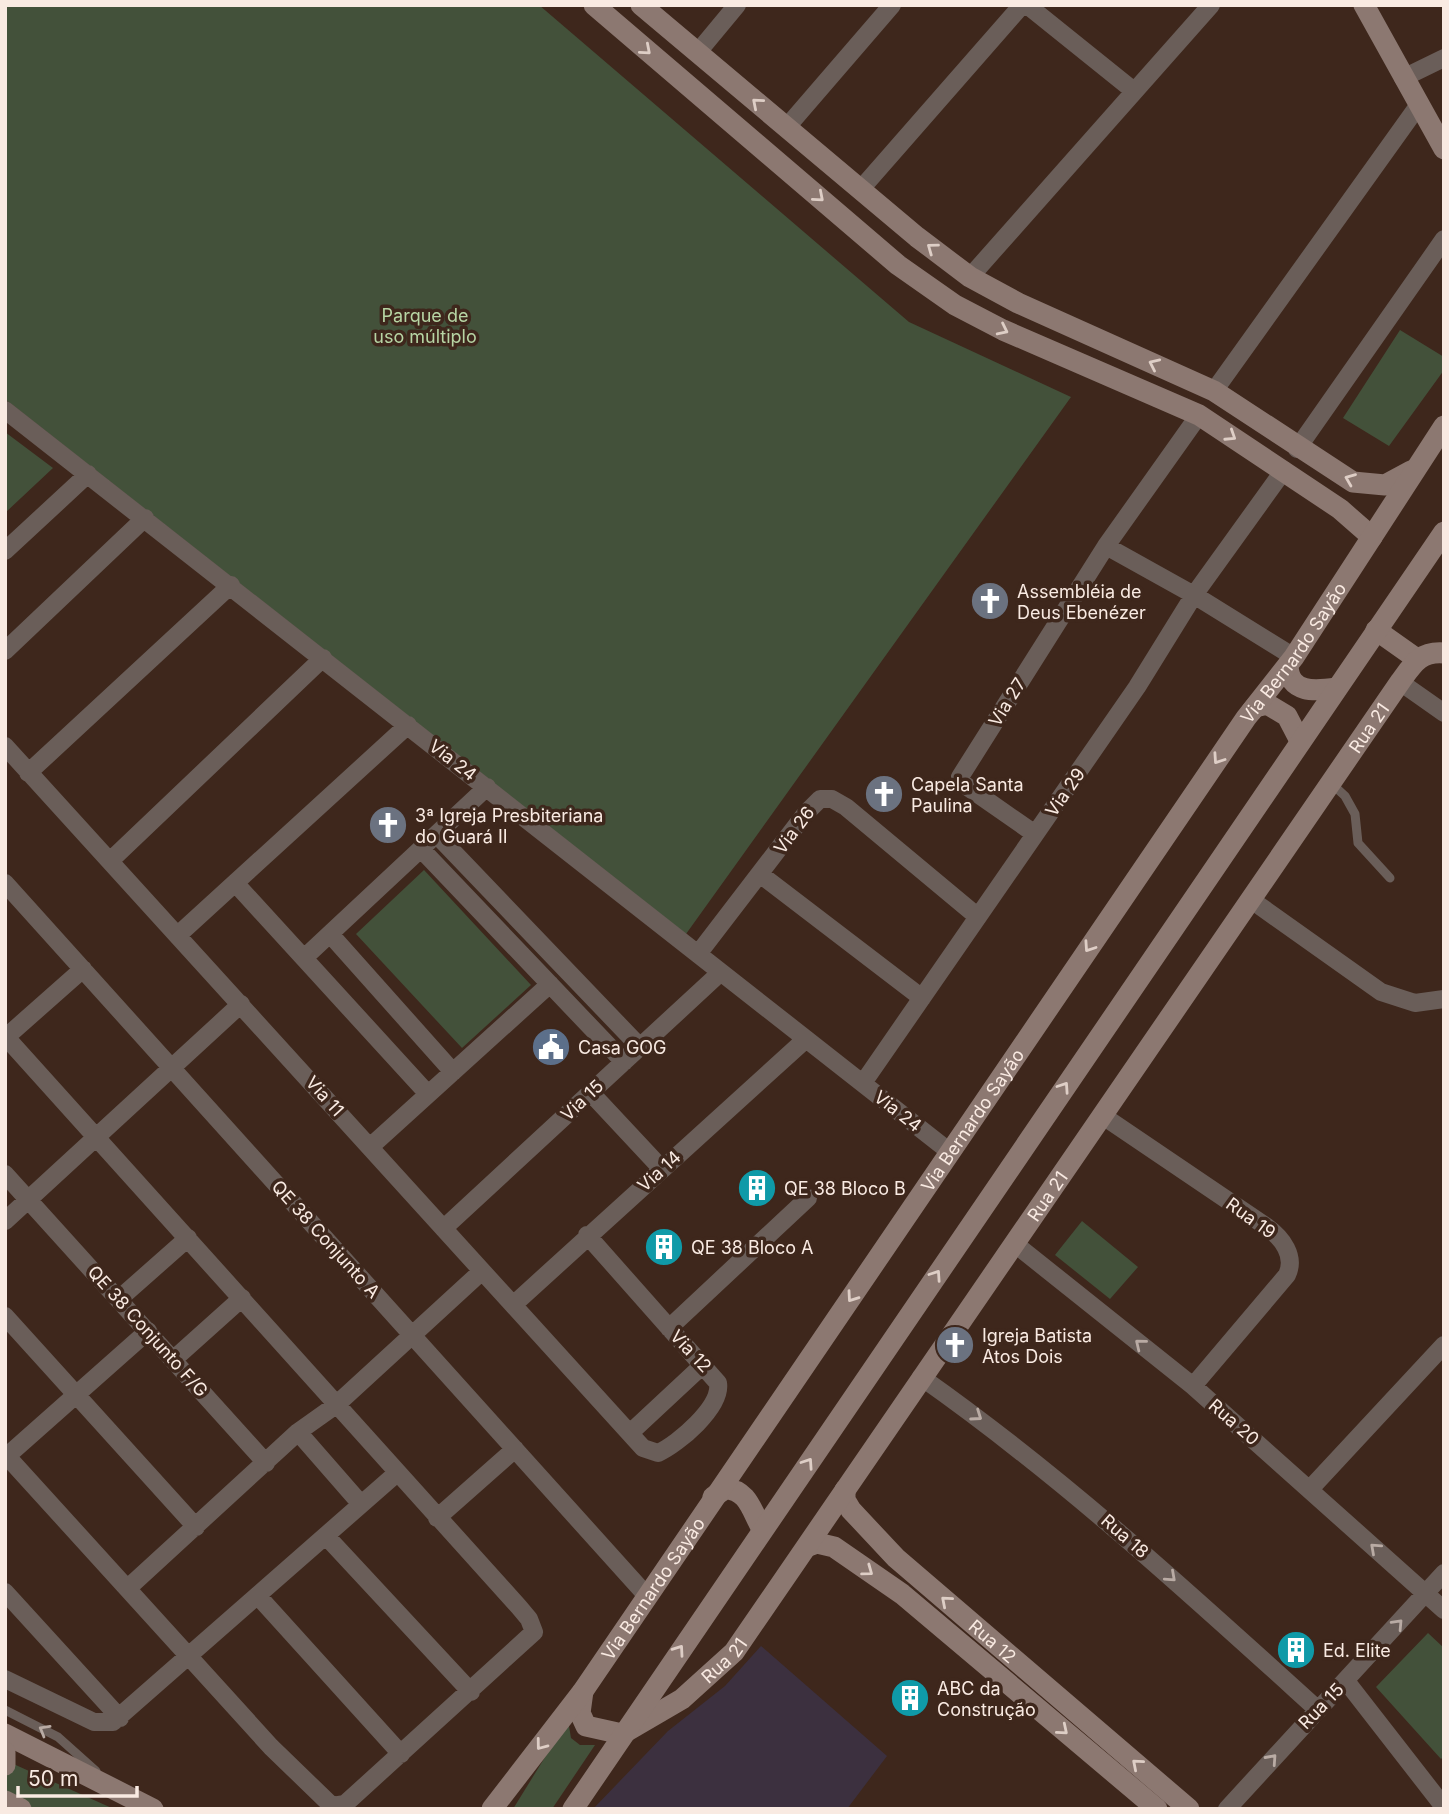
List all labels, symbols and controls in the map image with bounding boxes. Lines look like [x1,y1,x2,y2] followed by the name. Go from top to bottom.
[638,42,651,54] one-way arrow
[752,99,765,111] one-way arrow
[810,189,823,201] one-way arrow
[927,244,940,257] one-way arrow
[373,305,477,347] park label: Parque de uso múltiplo
[996,321,1008,335] one-way arrow
[1149,358,1161,372] one-way arrow
[1223,428,1236,441] one-way arrow
[1345,473,1357,487] one-way arrow
[1236,578,1350,727] street label: Via Bernardo Sayão
[969,580,1011,622] church icon: Assembléia de Deus Ebenézer
[1017,581,1146,623] place label: Assembléia de Deus Ebenézer
[984,674,1030,730] street label: Via 27
[1344,699,1393,757] street label: Rua 21
[425,735,481,785] street label: Via 24
[1213,752,1226,765] one-way arrow
[1041,764,1089,820] street label: Via 29
[863,773,905,815] church icon: Capela Santa Paulina
[911,774,1024,816] place label: Capela Santa Paulina
[769,802,819,858] street label: Via 26
[367,804,409,846] church icon: 3ª Igreja Presbiteriana do Guará II
[415,805,603,847] place label: 3ª Igreja Presbiteriana do Guará II
[1085,939,1097,952] one-way arrow
[530,1026,572,1068] public building icon: Casa GOG
[578,1037,667,1058] place label: Casa GOG
[916,1045,1028,1195] street label: Via Bernardo Sayão
[302,1072,348,1120] street label: Via 11
[556,1075,608,1125] street label: Via 15
[1056,1082,1068,1095] one-way arrow
[870,1086,926,1136] street label: Via 24
[633,1146,685,1196] street label: Via 14
[736,1167,778,1209] building icon: QE 38 Bloco B
[1023,1167,1071,1225] street label: Rua 21
[268,1176,384,1302] street label: QE 38 Conjunto A
[784,1178,906,1199] place label: QE 38 Bloco B
[1222,1193,1280,1243] street label: Rua 19
[643,1226,685,1268] building icon: QE 38 Bloco A
[691,1237,813,1258] place label: QE 38 Bloco A
[84,1261,212,1401] street label: QE 38 Conjunto F/G
[928,1270,940,1283] one-way arrow
[847,1290,860,1303] one-way arrow
[934,1324,976,1366] church icon: Igreja Batista Atos Dois
[666,1325,716,1377] street label: Via 12
[982,1325,1092,1367] place label: Igreja Batista Atos Dois
[1135,1339,1147,1352] one-way arrow
[1205,1394,1263,1450] street label: Rua 20
[969,1408,982,1420] one-way arrow
[800,1458,812,1471] one-way arrow
[1097,1510,1153,1562] street label: Rua 18
[597,1513,709,1664] street label: Via Bernardo Sayão
[1371,1543,1384,1556] one-way arrow
[861,1562,873,1575] one-way arrow
[1163,1568,1176,1581] one-way arrow
[941,1596,953,1609] one-way arrow
[965,1615,1021,1667] street label: Rua 12
[1390,1619,1402,1632] one-way arrow
[1275,1629,1317,1671] building icon: Ed. Elite
[697,1634,751,1687] street label: Rua 21
[1323,1640,1391,1661] place label: Ed. Elite
[671,1645,683,1658] one-way arrow
[889,1677,931,1719] building icon: ABC da Construção
[937,1678,1036,1720] place label: ABC da Construção
[1294,1679,1348,1733] street label: Rua 15
[1055,1722,1068,1734] one-way arrow
[39,1725,52,1738] one-way arrow
[537,1737,550,1750] one-way arrow
[1264,1754,1276,1767] one-way arrow
[18,1755,136,1799] scale bar
[1132,1760,1145,1772] one-way arrow
[28,1766,78,1791] text: 50 m

